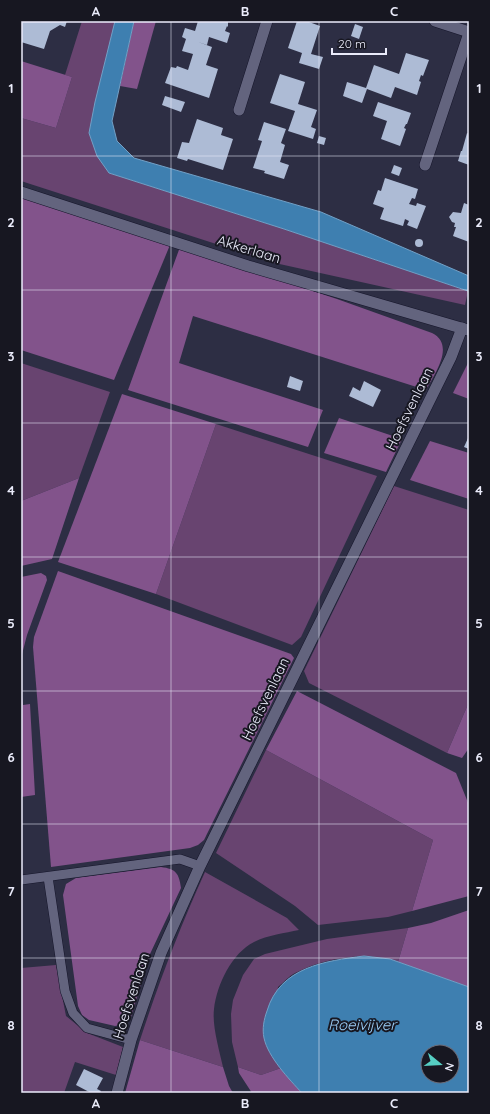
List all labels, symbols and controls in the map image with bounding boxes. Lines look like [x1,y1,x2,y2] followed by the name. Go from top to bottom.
[92,3,101,19] text: A
[241,3,249,19] text: B
[390,3,398,19] text: C
[332,30,386,56] scale bar
[338,36,366,51] text: 20 m
[8,80,14,96] text: 1
[476,80,482,96] text: 1
[7,214,15,230] text: 2
[475,214,483,230] text: 2
[215,231,283,267] street label: Akkerlaan
[8,348,15,364] text: 3
[476,348,483,364] text: 3
[381,365,437,453] street label: Hoefsvenlaan
[7,482,15,498] text: 4
[475,482,483,498] text: 4
[7,615,15,631] text: 5
[475,615,483,631] text: 5
[237,655,293,743] street label: Hoefsvenlaan
[7,749,15,765] text: 6
[475,749,483,765] text: 6
[7,883,15,899] text: 7
[475,883,483,899] text: 7
[109,951,153,1041] street label: Hoefsvenlaan
[328,1015,398,1034] water label: Roeivijver
[7,1017,15,1033] text: 8
[475,1017,483,1033] text: 8
[420,1044,460,1084] north arrow
[442,1061,457,1073] text: N
[92,1095,101,1111] text: A
[241,1095,249,1111] text: B
[390,1095,398,1111] text: C

